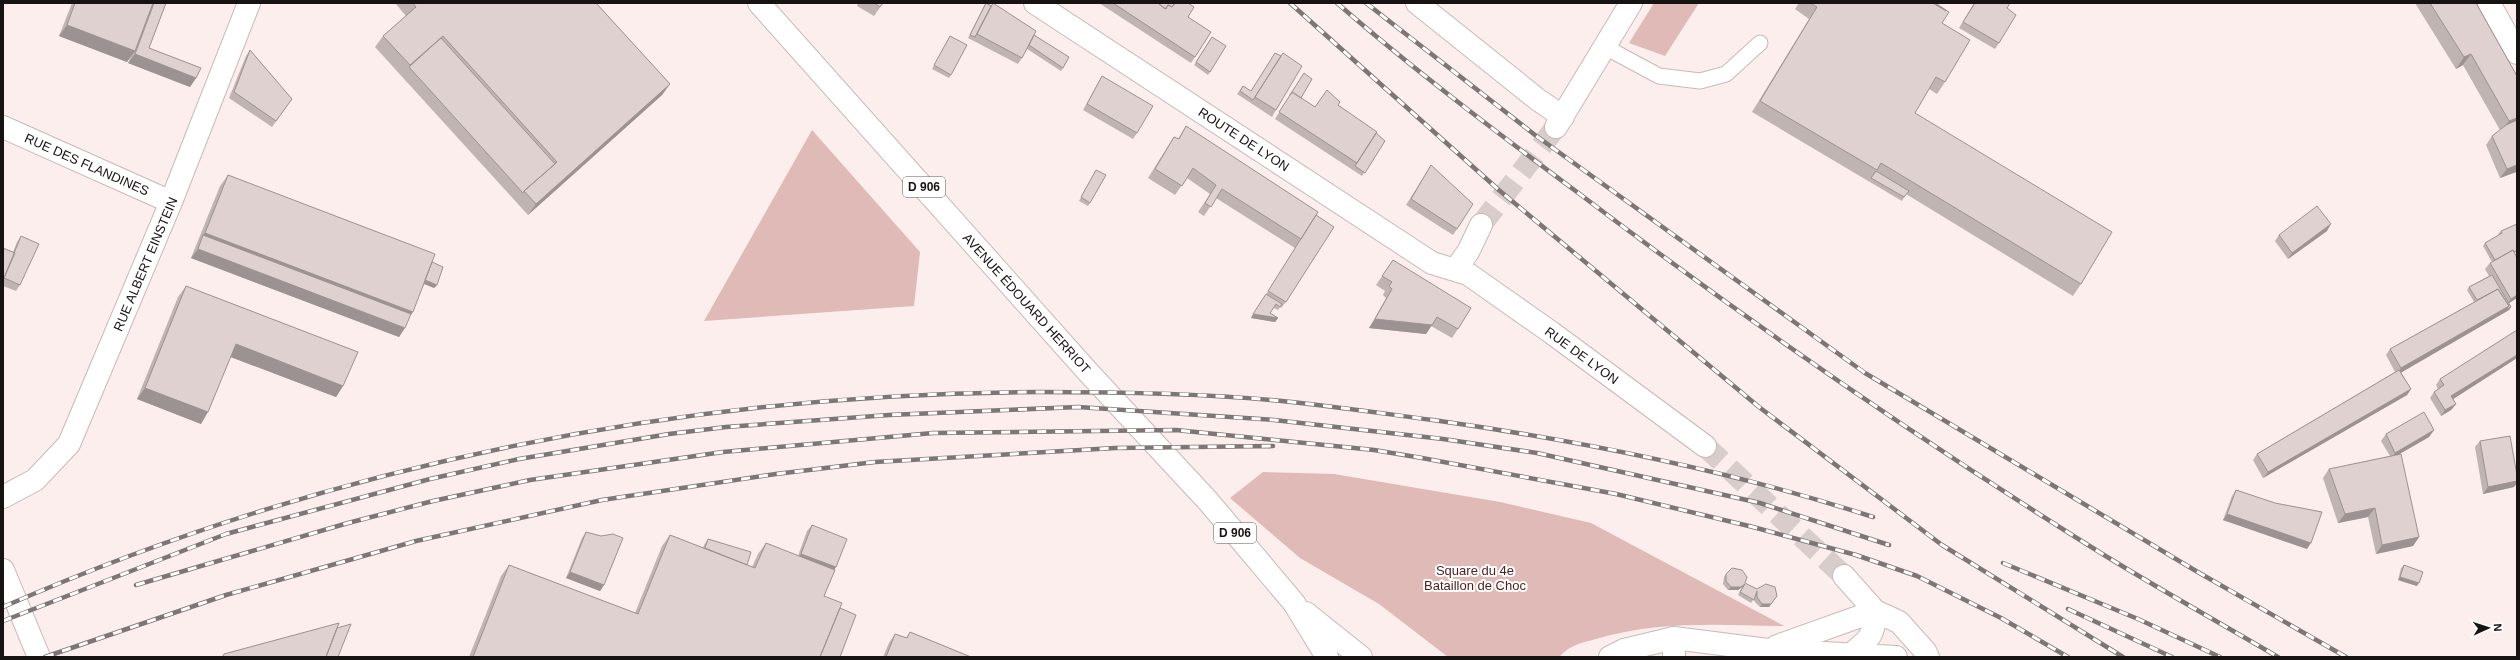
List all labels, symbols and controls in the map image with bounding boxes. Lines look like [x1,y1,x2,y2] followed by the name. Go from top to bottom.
[1196,104,1292,174] street label: ROUTE DE LYON
[22,130,152,199] street label: RUE DES FLANDINES
[903,177,945,197] road number: D 906
[110,195,180,333] street label: RUE ALBERT EINSTEIN
[960,230,1094,376] street label: AVENUE ÉDOUARD HERRIOT
[1542,324,1621,387] street label: RUE DE LYON
[1214,523,1256,543] road number: D 906
[1424,563,1526,593] park label: Square du 4e Bataillon de Choc
[2468,608,2508,648] north arrow
[2492,623,2504,632] text: N

